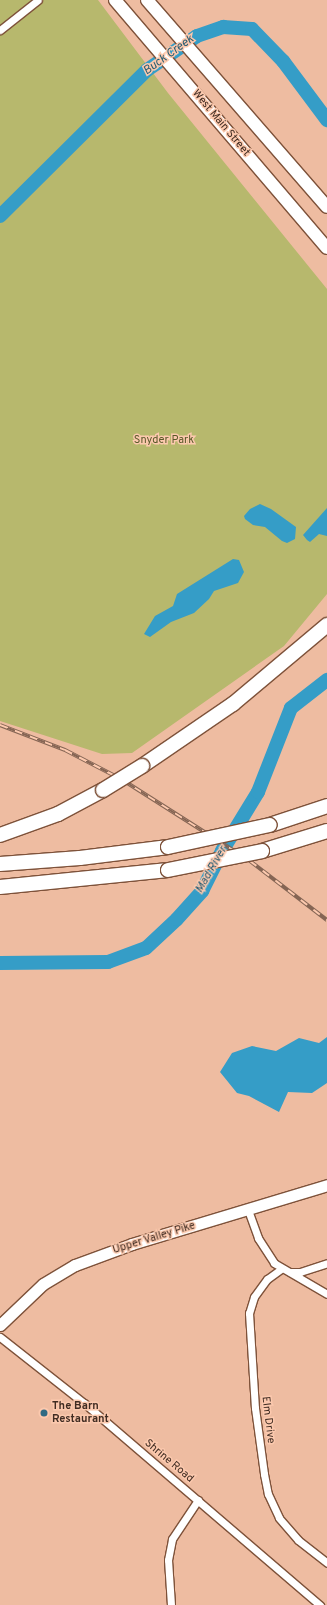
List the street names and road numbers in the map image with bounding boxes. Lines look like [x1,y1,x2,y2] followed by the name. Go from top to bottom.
[189,87,253,159] street label: West Main Street
[111,1219,197,1257] street label: Upper Valley Pike
[259,1396,277,1444] street label: Elm Drive
[142,1437,196,1485] street label: Shrine Road

